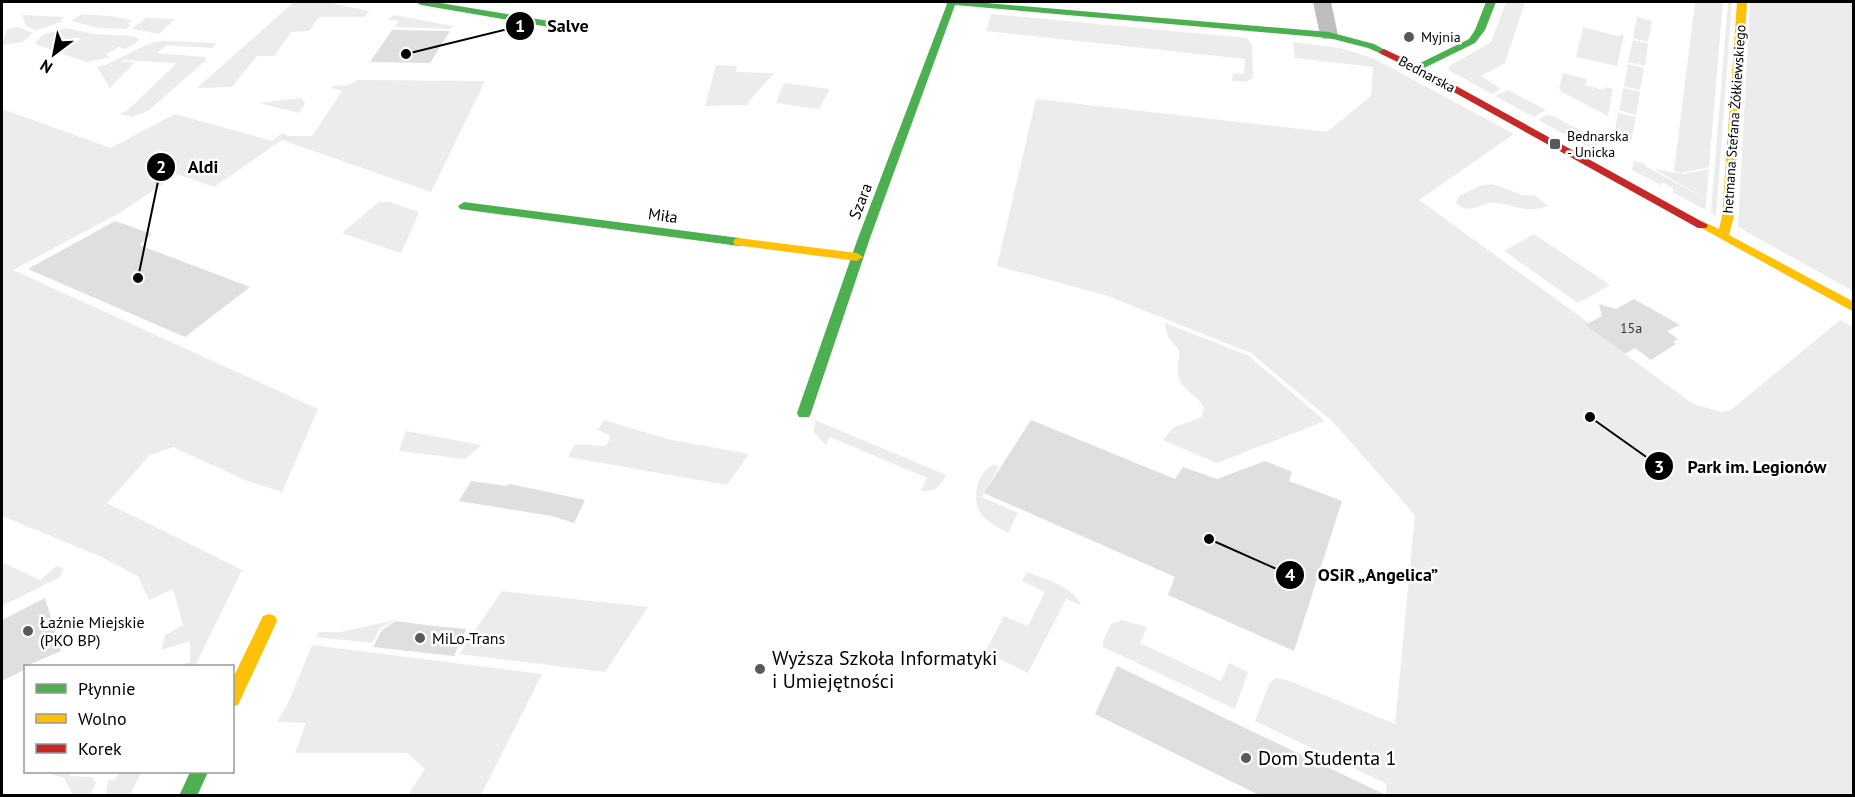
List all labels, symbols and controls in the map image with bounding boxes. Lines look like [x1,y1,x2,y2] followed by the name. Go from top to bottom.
[505,8,601,44] callout: Salve
[515,14,525,37] text: 1
[547,14,589,37] text: Salve
[24,24,84,84] north arrow
[1718,24,1750,214] street label: hetmana Stefana Żółkiewskiego
[1421,28,1461,46] place label: Myjnia
[1402,30,1416,44] marker: Myjnia
[1396,52,1459,96] street label: Bednarska
[36,55,56,78] text: N
[1567,127,1629,161] place label: Bednarska - Unicka
[1548,137,1562,151] marker: Bednarska - Unicka
[146,149,231,185] callout: Aldi
[156,155,166,178] text: 2
[188,155,218,178] text: Aldi
[844,180,876,222] street label: Szara
[647,203,679,227] street label: Miła
[1620,319,1642,337] house number: 15a
[1644,448,1839,484] callout: Park im. Legionów
[1654,455,1664,478] text: 3
[1687,455,1828,478] text: Park im. Legionów
[1275,557,1451,593] callout: OSiR „Angelica”
[1285,563,1295,586] text: 4
[1318,563,1438,586] text: OSiR „Angelica”
[40,612,145,650] place label: Łaźnie Miejskie (PKO BP)
[21,624,35,638] marker: Łaźnie Miejskie (PKO BP)
[432,628,506,648] place label: MiLo-Trans
[413,631,427,645] marker: MiLo-Trans
[772,645,997,694] place label: Wyższa Szkoła Informatyki i Umiejętności
[753,662,767,676] marker: Wyższa Szkoła Informatyki i Umiejętności
[24,665,234,773] legend
[78,677,135,700] text: Płynnie
[78,707,127,730] text: Wolno
[78,737,122,760] text: Korek
[1258,745,1396,771] place label: Dom Studenta 1
[1239,751,1253,765] marker: Dom Studenta 1

